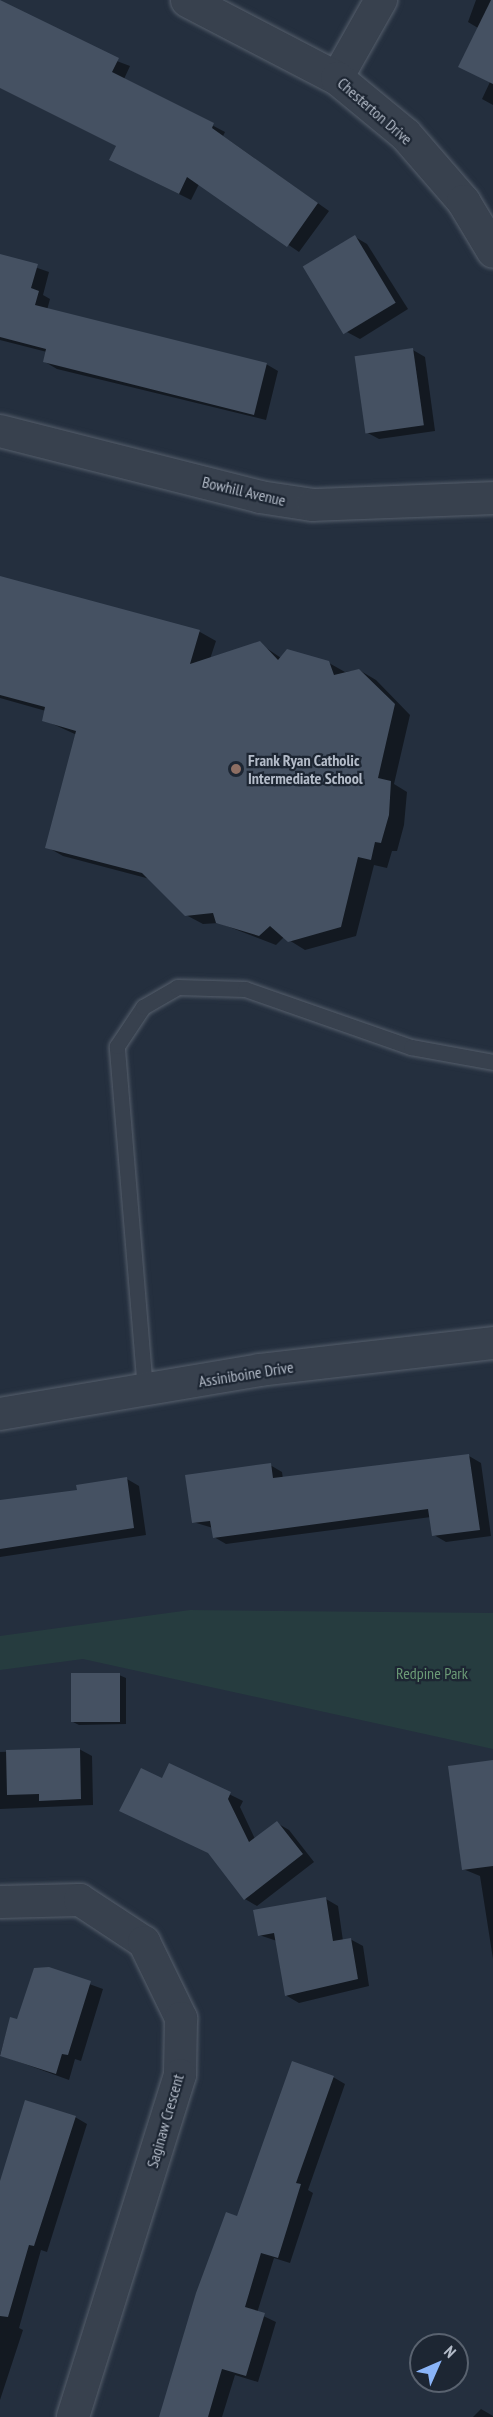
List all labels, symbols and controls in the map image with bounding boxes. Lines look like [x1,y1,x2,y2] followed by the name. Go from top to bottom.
[334,73,416,149] street label: Chesterton Drive
[200,472,288,510] street label: Bowhill Avenue
[248,750,363,788] place label: Frank Ryan Catholic Intermediate School
[229,762,243,776] marker: Frank Ryan Catholic Intermediate School
[197,1357,295,1391] street label: Assiniboine Drive
[396,1663,468,1683] park label: Redpine Park
[142,2072,188,2170] street label: Saginaw Crescent
[409,2333,469,2393] north arrow
[440,2342,460,2362] text: N

